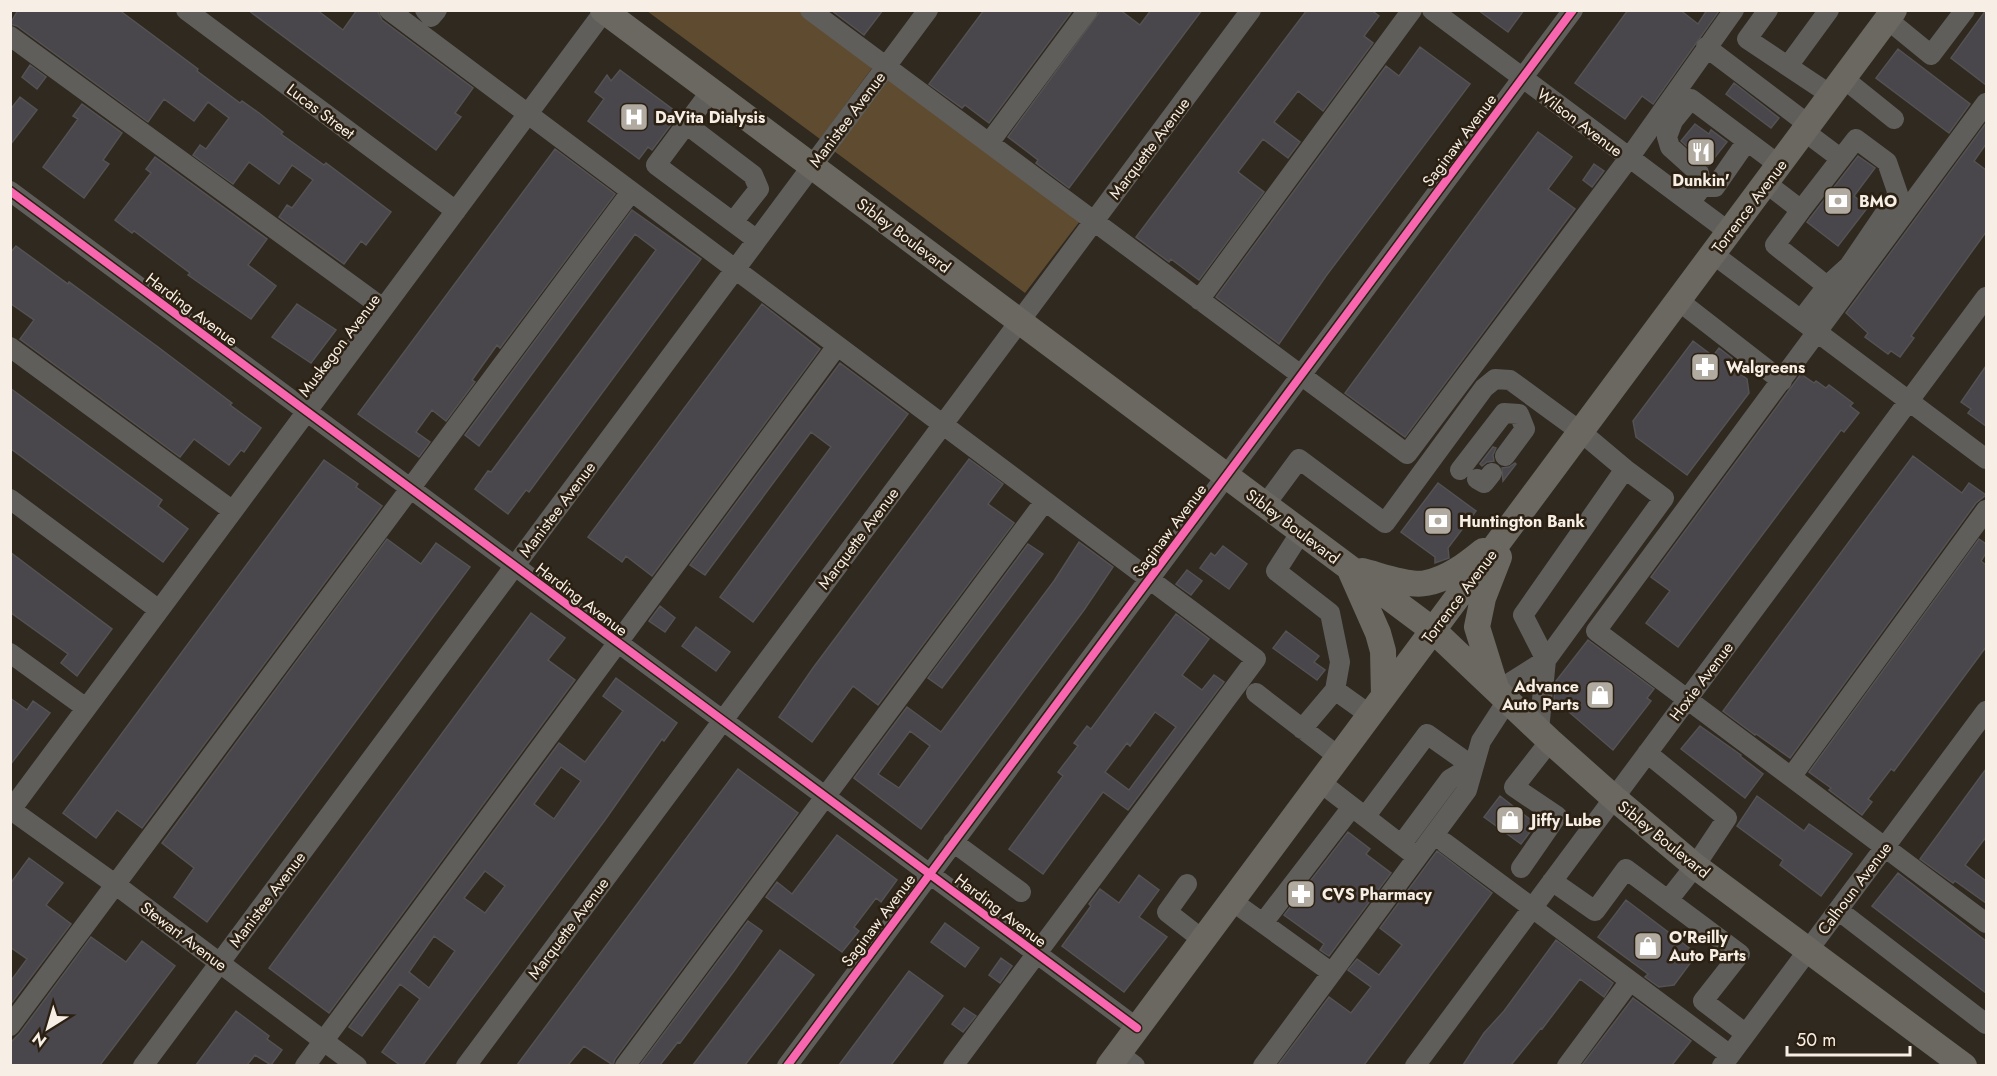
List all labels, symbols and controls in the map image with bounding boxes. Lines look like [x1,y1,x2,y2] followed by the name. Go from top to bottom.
[804,67,891,172] street label: Manistee Avenue
[282,78,360,145] street label: Lucas Street
[1532,83,1627,162] street label: Wilson Avenue
[1417,89,1502,192] street label: Saginaw Avenue
[1103,93,1195,204] street label: Marquette Avenue
[618,101,650,133] hospital icon: DaVita Dialysis
[655,106,765,129] place label: DaVita Dialysis
[1685,136,1717,168] restaurant icon: Dunkin'
[1706,154,1792,258] street label: Torrence Avenue
[1672,169,1730,192] place label: Dunkin'
[1822,185,1854,217] bank icon: BMO
[1859,190,1897,213] place label: BMO
[852,192,956,278] street label: Sibley Boulevard
[141,267,243,352] street label: Harding Avenue
[293,289,386,402] street label: Muskegon Avenue
[1689,351,1721,383] pharmacy icon: Walgreens
[1726,356,1805,379] place label: Walgreens
[514,457,601,562] street label: Manistee Avenue
[1127,479,1212,582] street label: Saginaw Avenue
[812,483,904,594] street label: Marquette Avenue
[1241,483,1345,569] street label: Sibley Boulevard
[1422,505,1454,537] bank icon: Huntington Bank
[1459,510,1585,533] place label: Huntington Bank
[1416,544,1502,648] street label: Torrence Avenue
[531,557,633,642] street label: Harding Avenue
[1664,637,1739,726] street label: Hoxie Avenue
[1501,675,1579,716] place label: Advance Auto Parts
[1584,679,1616,711] shop icon: Advance Auto Parts
[1613,795,1715,884] street label: Sibley Boulevard
[1494,804,1526,836] shop icon: Jiffy Lube
[1528,809,1601,832] place label: Jiffy Lube
[1812,837,1897,940] street label: Calhoun Avenue
[224,847,311,952] street label: Manistee Avenue
[950,868,1052,953] street label: Harding Avenue
[836,869,921,972] street label: Saginaw Avenue
[522,873,614,984] street label: Marquette Avenue
[1285,878,1317,910] pharmacy icon: CVS Pharmacy
[1322,883,1432,906] place label: CVS Pharmacy
[136,896,232,977] street label: Stewart Avenue
[1668,926,1746,967] place label: O'Reilly Auto Parts
[1632,930,1664,962] shop icon: O'Reilly Auto Parts
[18,998,78,1058] north arrow
[1787,1019,1910,1057] scale bar
[27,1027,51,1053] text: N
[1796,1027,1836,1053] text: 50 m

